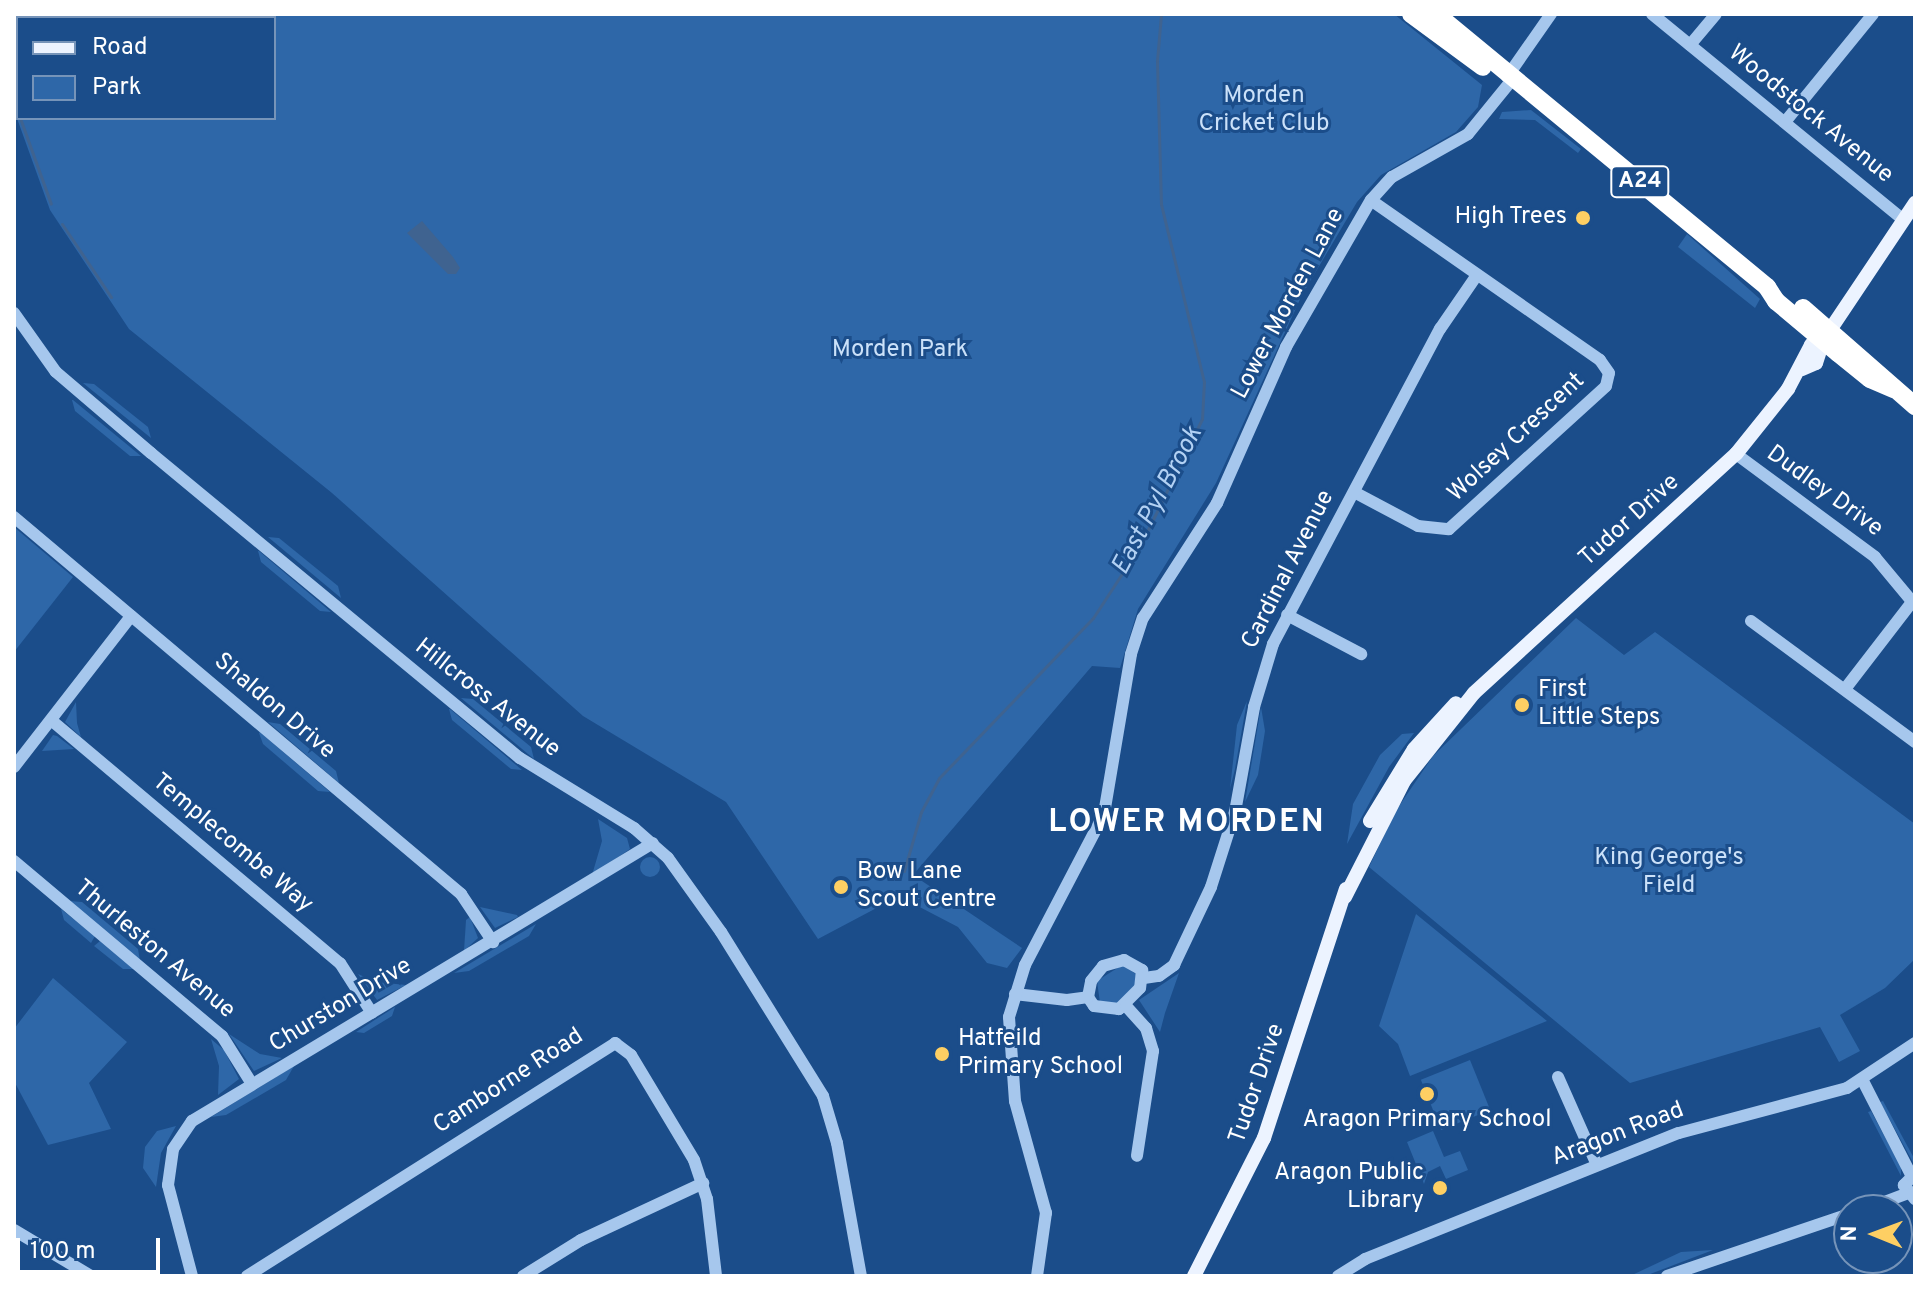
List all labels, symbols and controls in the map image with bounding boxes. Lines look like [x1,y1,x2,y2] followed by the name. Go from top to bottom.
[16,16,276,120] legend
[92,33,148,63] text: Road
[1721,39,1899,191] street label: Woodstock Avenue
[92,73,142,103] text: Park
[1198,83,1330,139] park label: Morden Cricket Club
[1610,164,1670,200] road number: A24
[1227,204,1351,404] street label: Lower Morden Lane
[1454,204,1567,232] place label: High Trees
[1574,209,1592,227] marker: High Trees
[832,337,968,365] park label: Morden Park
[1443,367,1591,509] street label: Wolsey Crescent
[1106,422,1210,580] water label: East Pyl Brook
[1760,440,1888,544] street label: Dudley Drive
[1574,468,1686,574] street label: Tudor Drive
[1236,485,1342,655] street label: Cardinal Avenue
[408,633,566,765] street label: Hillcross Avenue
[207,648,341,766] street label: Shaldon Drive
[1538,677,1660,733] place label: First Little Steps
[1513,696,1531,714] marker: First Little Steps
[145,768,319,920] street label: Templecombe Way
[1048,804,1326,842] district label: LOWER MORDEN
[1594,845,1744,901] park label: King George's Field
[857,859,996,915] place label: Bow Lane Scout Centre
[67,874,241,1026] street label: Thurleston Avenue
[832,878,850,896] marker: Bow Lane Scout Centre
[265,952,417,1060] street label: Churston Drive
[1224,1020,1292,1148] street label: Tudor Drive
[429,1023,589,1141] street label: Camborne Road
[958,1026,1123,1082] place label: Hatfeild Primary School
[933,1045,951,1063] marker: Hatfeild Primary School
[1418,1085,1436,1103] marker: Aragon Primary School
[1548,1097,1688,1173] street label: Aragon Road
[1303,1107,1551,1135] place label: Aragon Primary School
[1274,1160,1424,1216] place label: Aragon Public Library
[1431,1179,1449,1197] marker: Aragon Public Library
[1833,1194,1913,1274] north arrow
[20,1222,164,1272] scale bar
[1837,1225,1864,1242] text: N
[30,1237,96,1267] text: 100 m

